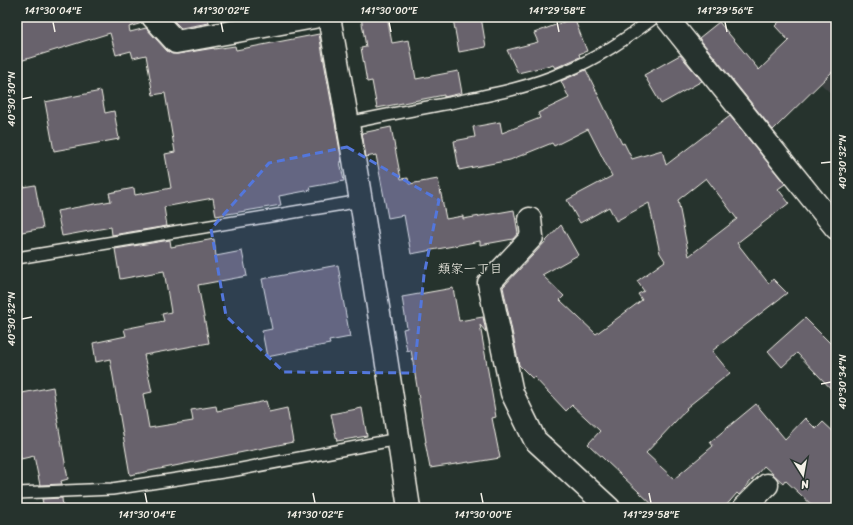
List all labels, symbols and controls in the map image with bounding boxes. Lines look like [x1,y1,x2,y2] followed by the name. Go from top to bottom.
[25,2,83,20] text: 141°30'04"E
[193,2,251,20] text: 141°30'02"E
[361,2,419,20] text: 141°30'00"E
[529,2,587,20] text: 141°29'58"E
[697,2,755,20] text: 141°29'56"E
[3,71,21,127] text: 40°30'30"N
[834,135,852,189] text: 40°30'32"N
[437,257,503,280] district label: 類家一丁目
[3,292,21,346] text: 40°30'32"N
[834,354,852,410] text: 40°30'34"N
[783,455,823,495] north arrow
[799,474,811,494] text: N
[119,506,177,524] text: 141°30'04"E
[287,506,345,524] text: 141°30'02"E
[455,506,513,524] text: 141°30'00"E
[623,506,681,524] text: 141°29'58"E

